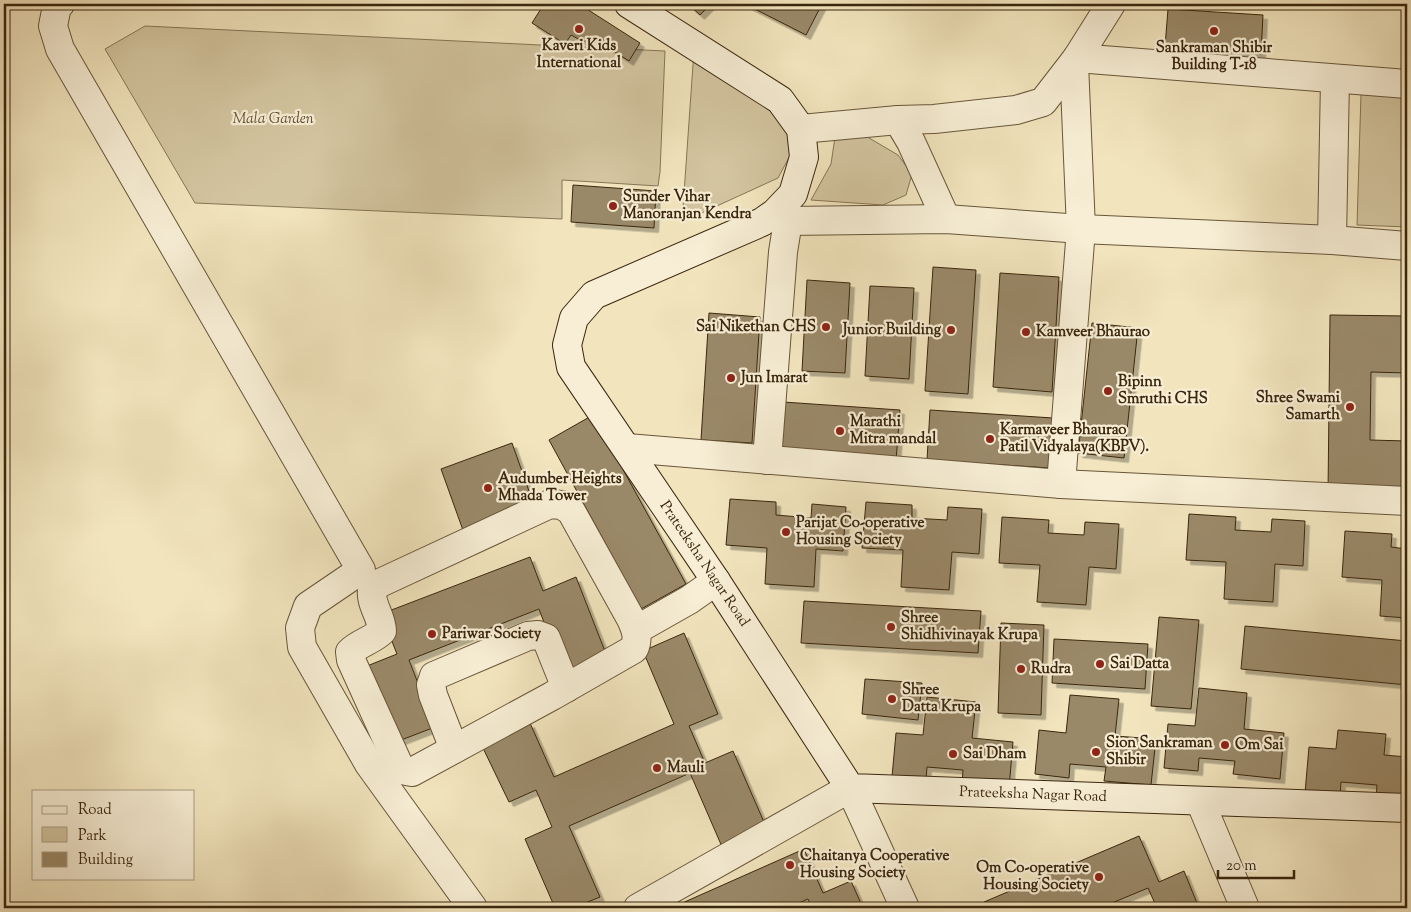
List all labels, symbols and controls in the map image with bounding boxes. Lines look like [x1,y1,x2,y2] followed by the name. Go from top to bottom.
[573,23,585,35] marker: Kaveri Kids International
[1208,25,1220,37] marker: Sankraman Shibir Building T-18
[537,36,622,74] place label: Kaveri Kids International
[1156,38,1273,76] place label: Sankraman Shibir Building T-18
[232,109,314,130] park label: Mala Garden
[623,187,752,225] place label: Sunder Vihar Manoranjan Kendra
[607,200,619,212] marker: Sunder Vihar Manoranjan Kendra
[696,317,816,338] place label: Sai Nikethan CHS
[842,320,942,341] place label: Junior Building
[820,321,832,333] marker: Sai Nikethan CHS
[1036,322,1150,343] place label: Kamveer Bhaurao
[945,324,957,336] marker: Junior Building
[1020,326,1032,338] marker: Kamveer Bhaurao
[740,368,808,389] place label: Jun Imarat
[725,372,737,384] marker: Jun Imarat
[1118,372,1208,410] place label: Bipinn Smruthi CHS
[1102,385,1114,397] marker: Bipinn Smruthi CHS
[1256,388,1341,426] place label: Shree Swami Samarth
[1344,401,1356,413] marker: Shree Swami Samarth
[850,412,937,450] place label: Marathi Mitra mandal
[1000,420,1149,458] place label: Karmaveer Bhaurao Patil Vidyalaya(KBPV).
[834,425,846,437] marker: Marathi Mitra mandal
[984,433,996,445] marker: Karmaveer Bhaurao Patil Vidyalaya(KBPV).
[498,469,622,507] place label: Audumber Heights Mhada Tower
[482,482,494,494] marker: Audumber Heights Mhada Tower
[654,497,754,632] street label: Prateeksha Nagar Road
[796,513,925,551] place label: Parijat Co-operative Housing Society
[780,526,792,538] marker: Parijat Co-operative Housing Society
[901,608,1038,646] place label: Shree Shidhivinayak Krupa
[885,621,897,633] marker: Shree Shidhivinayak Krupa
[442,624,542,645] place label: Pariwar Society
[426,628,438,640] marker: Pariwar Society
[1110,654,1169,675] place label: Sai Datta
[1094,658,1106,670] marker: Sai Datta
[1031,659,1071,680] place label: Rudra
[1015,663,1027,675] marker: Rudra
[902,680,981,718] place label: Shree Datta Krupa
[886,693,898,705] marker: Shree Datta Krupa
[1106,733,1213,771] place label: Sion Sankraman Shibir
[1235,735,1284,756] place label: Om Sai
[1219,739,1231,751] marker: Om Sai
[963,744,1027,765] place label: Sai Dham
[1090,746,1102,758] marker: Sion Sankraman Shibir
[947,748,959,760] marker: Sai Dham
[667,758,705,779] place label: Mauli
[651,762,663,774] marker: Mauli
[959,782,1108,808] street label: Prateeksha Nagar Road
[32,790,195,880] legend
[78,800,112,821] text: Road
[78,826,107,847] text: Park
[800,846,949,884] place label: Chaitanya Cooperative Housing Society
[1218,847,1295,879] scale bar
[78,850,133,871] text: Building
[1226,856,1257,877] text: 20 m
[976,858,1090,896] place label: Om Co-operative Housing Society
[784,859,796,871] marker: Chaitanya Cooperative Housing Society
[1093,871,1105,883] marker: Om Co-operative Housing Society

